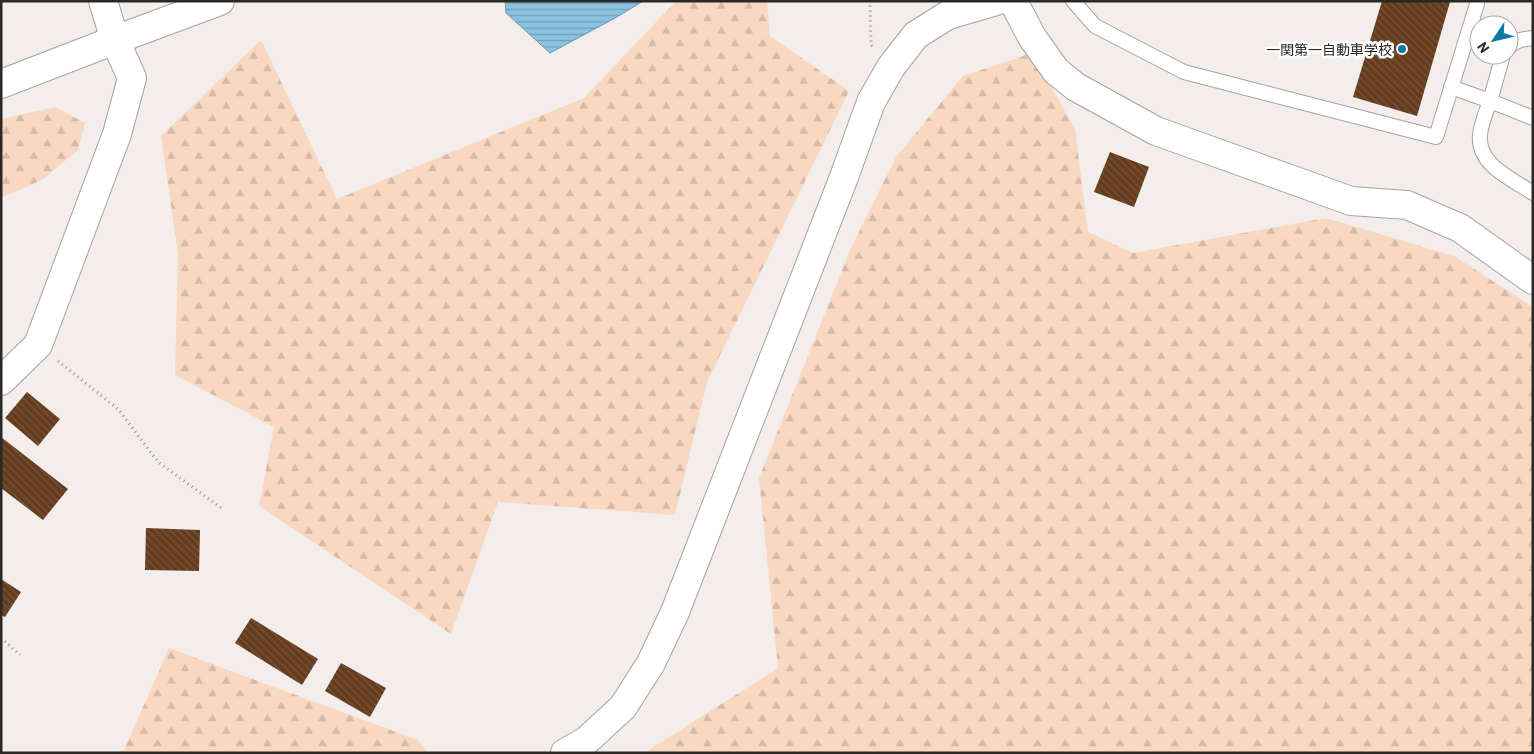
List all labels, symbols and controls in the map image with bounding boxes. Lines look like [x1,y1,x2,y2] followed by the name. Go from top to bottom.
[1469,15,1519,65] north arrow
[1473,39,1493,56] text: N
[1266,41,1392,58] place label: 一関第一自動車学校
[1396,43,1408,55] marker: 一関第一自動車学校

